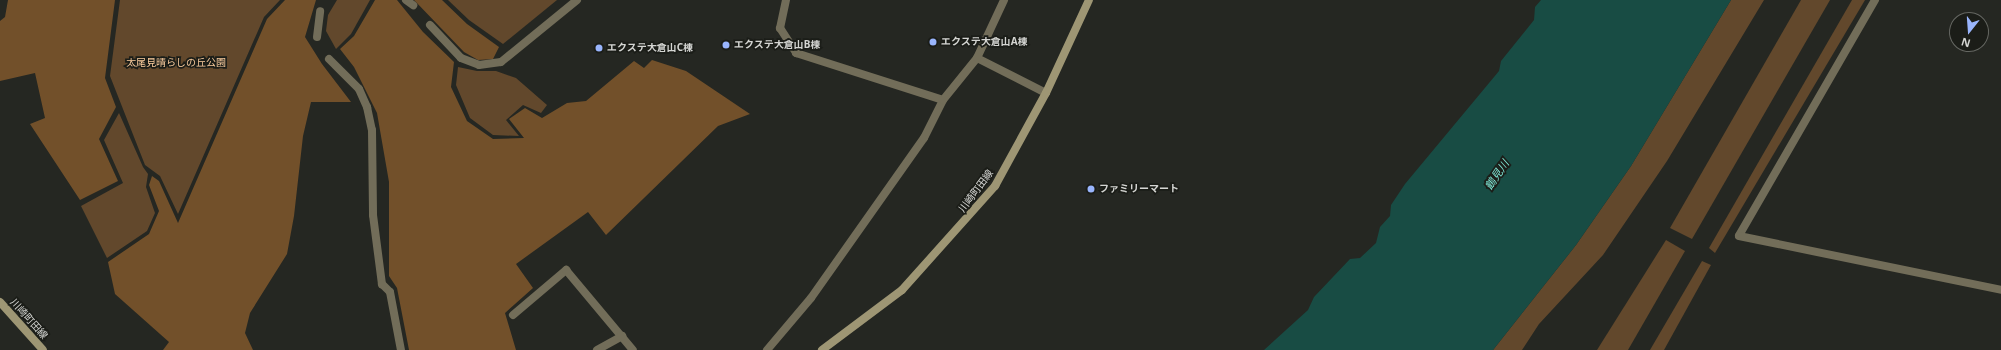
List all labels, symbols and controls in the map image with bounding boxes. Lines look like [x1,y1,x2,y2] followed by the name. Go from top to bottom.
[1949,12,1989,52] north arrow
[1959,35,1972,51] text: N
[941,36,1028,48] place label: エクステ大倉山A棟
[928,37,938,47] marker: エクステ大倉山A棟
[734,39,821,51] place label: エクステ大倉山B棟
[721,40,731,50] marker: エクステ大倉山B棟
[607,42,693,54] place label: エクステ大倉山C棟
[594,43,604,53] marker: エクステ大倉山C棟
[126,57,226,69] park label: 太尾見晴らしの丘公園
[1482,158,1512,192] water label: 鶴見川
[956,167,996,215] street label: 川崎町田線
[1099,183,1179,195] place label: ファミリーマート
[1086,184,1096,194] marker: ファミリーマート
[8,296,50,342] street label: 川崎町田線

